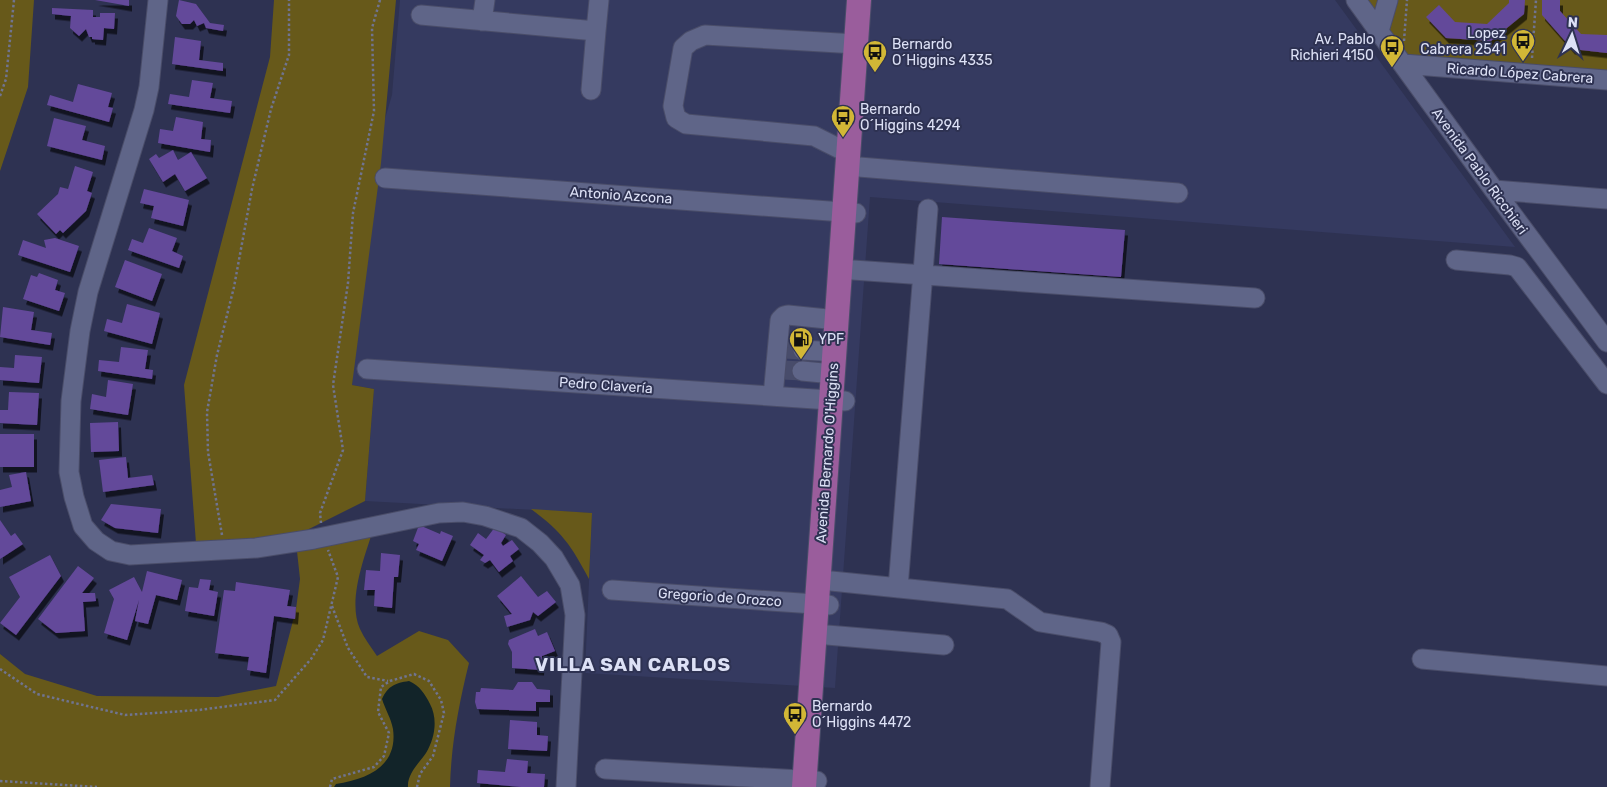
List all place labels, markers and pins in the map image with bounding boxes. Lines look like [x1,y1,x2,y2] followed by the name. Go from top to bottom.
[1420,25,1506,58] place label: Lopez Cabrera 2541
[1510,28,1536,62] bus stop icon: Lopez Cabrera 2541
[1290,31,1374,64] place label: Av. Pablo Richieri 4150
[1379,34,1405,68] bus stop icon: Av. Pablo Richieri 4150
[892,36,993,69] place label: Bernardo O´Higgins 4335
[862,39,888,73] bus stop icon: Bernardo O´Higgins 4335
[860,101,961,134] place label: Bernardo O´Higgins 4294
[830,104,856,138] bus stop icon: Bernardo O´Higgins 4294
[788,326,814,360] fuel station icon: YPF
[818,331,844,348] place label: YPF
[812,698,911,731] place label: Bernardo O´Higgins 4472
[782,701,808,735] bus stop icon: Bernardo O´Higgins 4472

